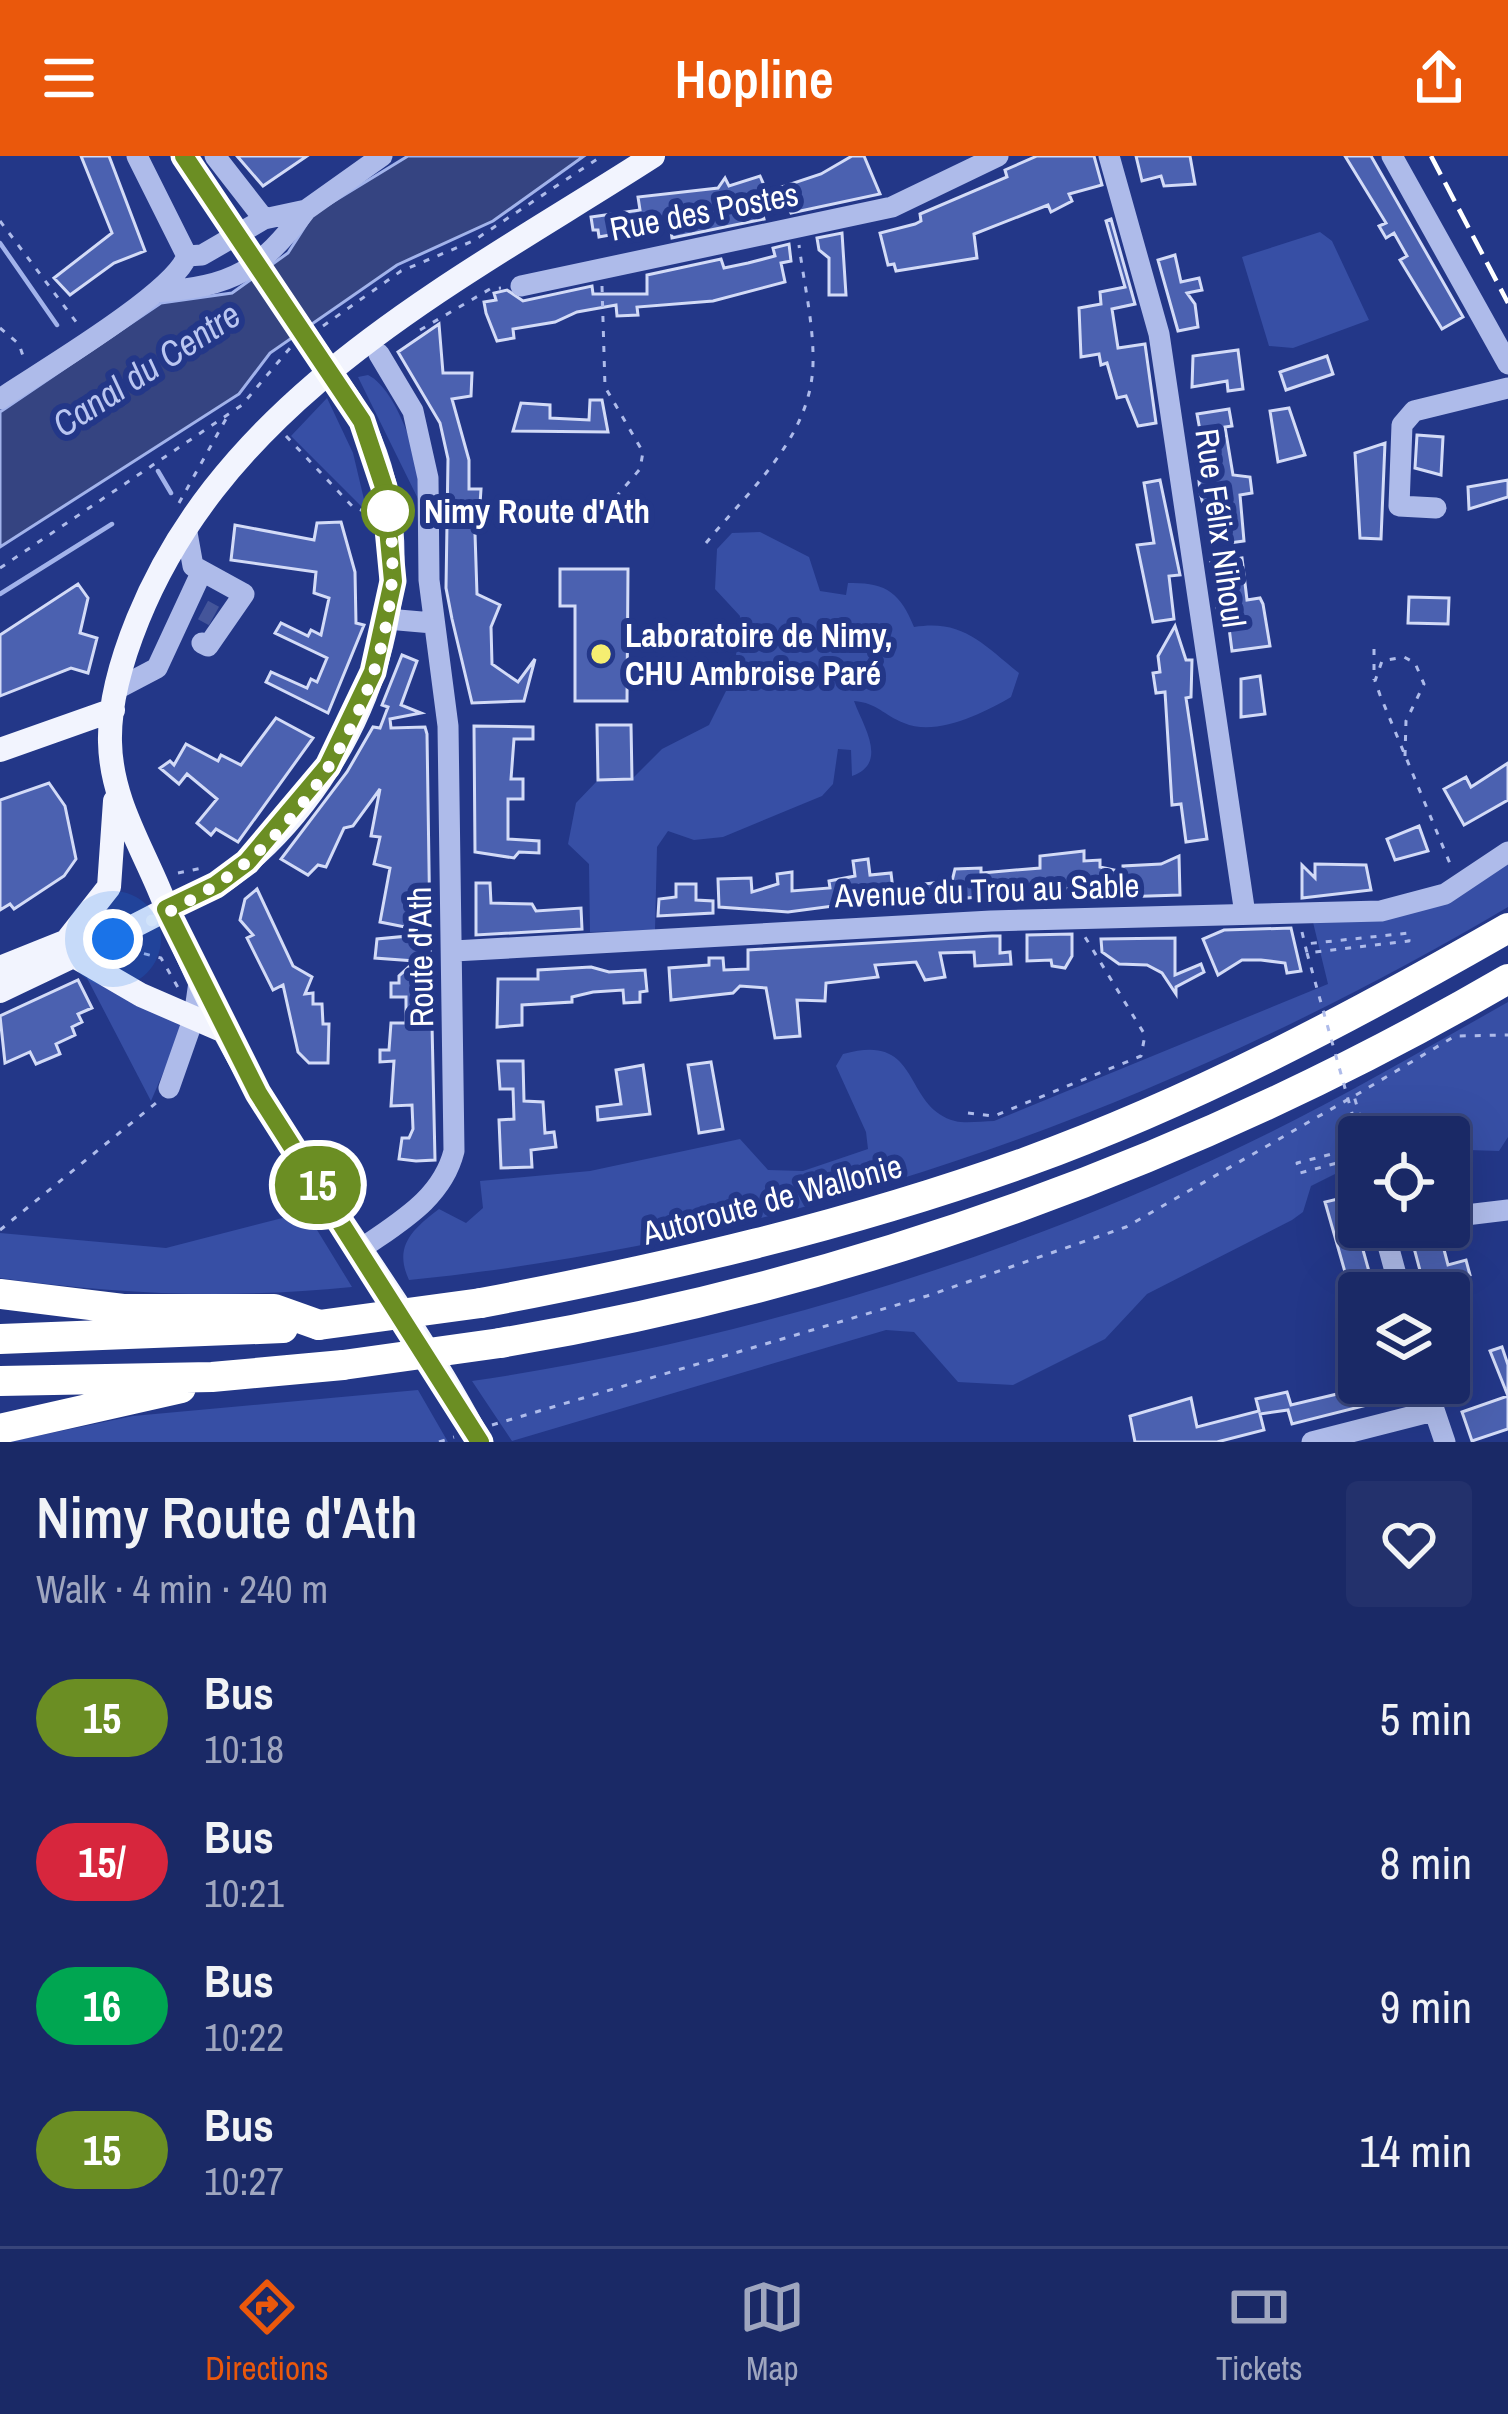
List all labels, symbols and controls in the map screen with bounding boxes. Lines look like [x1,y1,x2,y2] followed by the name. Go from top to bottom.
[674,42,834,115] text: Hopline
[36,45,102,111] icon: menu
[1406,45,1472,111] icon: share
[606,171,802,251] street label: Rue des Postes
[43,290,249,448] water label: Canal du Centre
[1185,426,1257,630] street label: Rue Félix Nihoul
[363,486,413,536] marker: Nimy Route d'Ath
[424,489,650,533] place label: Nimy Route d'Ath
[625,613,892,695] place label: Laboratoire de Nimy, CHU Ambroise Paré
[588,641,614,667] marker: Laboratoire de Nimy, CHU Ambroise Paré
[833,863,1140,917] street label: Avenue du Trou au Sable
[397,886,443,1028] street label: Route d'Ath
[83,909,143,969] your location
[1338,1116,1470,1404] map controls
[1338,1116,1470,1248] button: locate
[636,1143,907,1255] street label: Autoroute de Wallonie
[264,1146,372,1224] line badge: 15
[299,1157,337,1213] text: 15
[1338,1272,1470,1404] button: layers
[36,1479,418,1556] text: Nimy Route d'Ath
[1346,1481,1472,1607] button: heart
[36,1563,328,1615] text: Walk · 4 min · 240 m
[204,1662,274,1723] text: Bus
[1380,1688,1472,1749] text: 5 min
[83,1690,121,1746] text: 15
[204,1723,284,1775] text: 10:18
[204,1806,274,1867] text: Bus
[1380,1832,1472,1893] text: 8 min
[78,1834,126,1890] text: 15/
[204,1867,284,1919] text: 10:21
[204,1950,274,2011] text: Bus
[1380,1976,1472,2037] text: 9 min
[83,1978,121,2034] text: 16
[204,2011,284,2063] text: 10:22
[204,2094,274,2155] text: Bus
[1359,2120,1472,2181] text: 14 min
[83,2122,121,2178] text: 15
[204,2155,284,2207] text: 10:27
[205,2274,329,2390] tab: Directions
[739,2274,805,2390] tab: Map
[1216,2274,1303,2390] tab: Tickets

